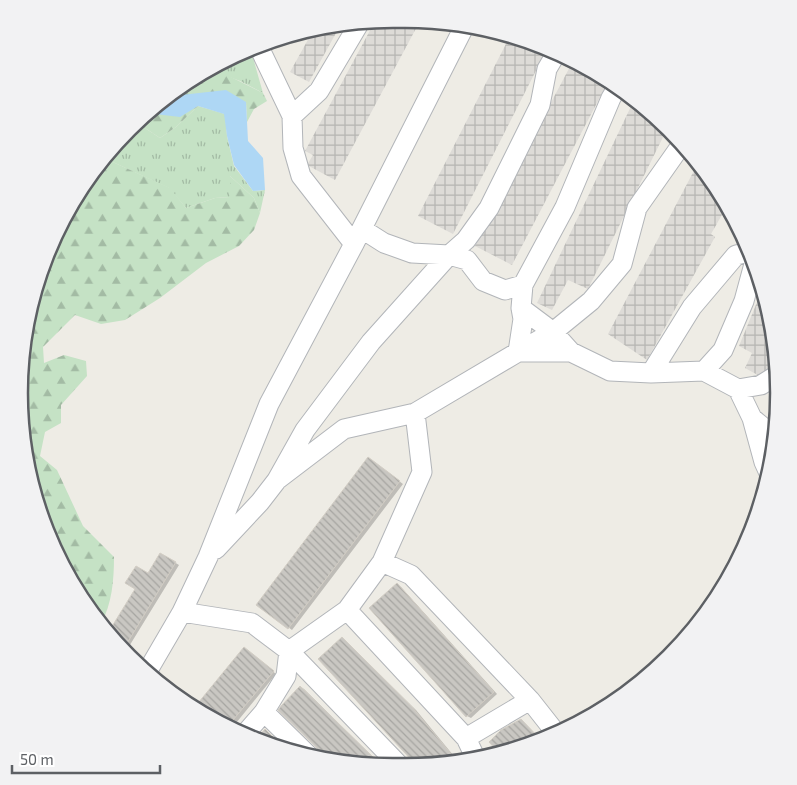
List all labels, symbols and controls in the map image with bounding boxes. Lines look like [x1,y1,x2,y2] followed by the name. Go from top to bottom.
[12,742,160,774] scale bar
[20,750,54,768] text: 50 m

